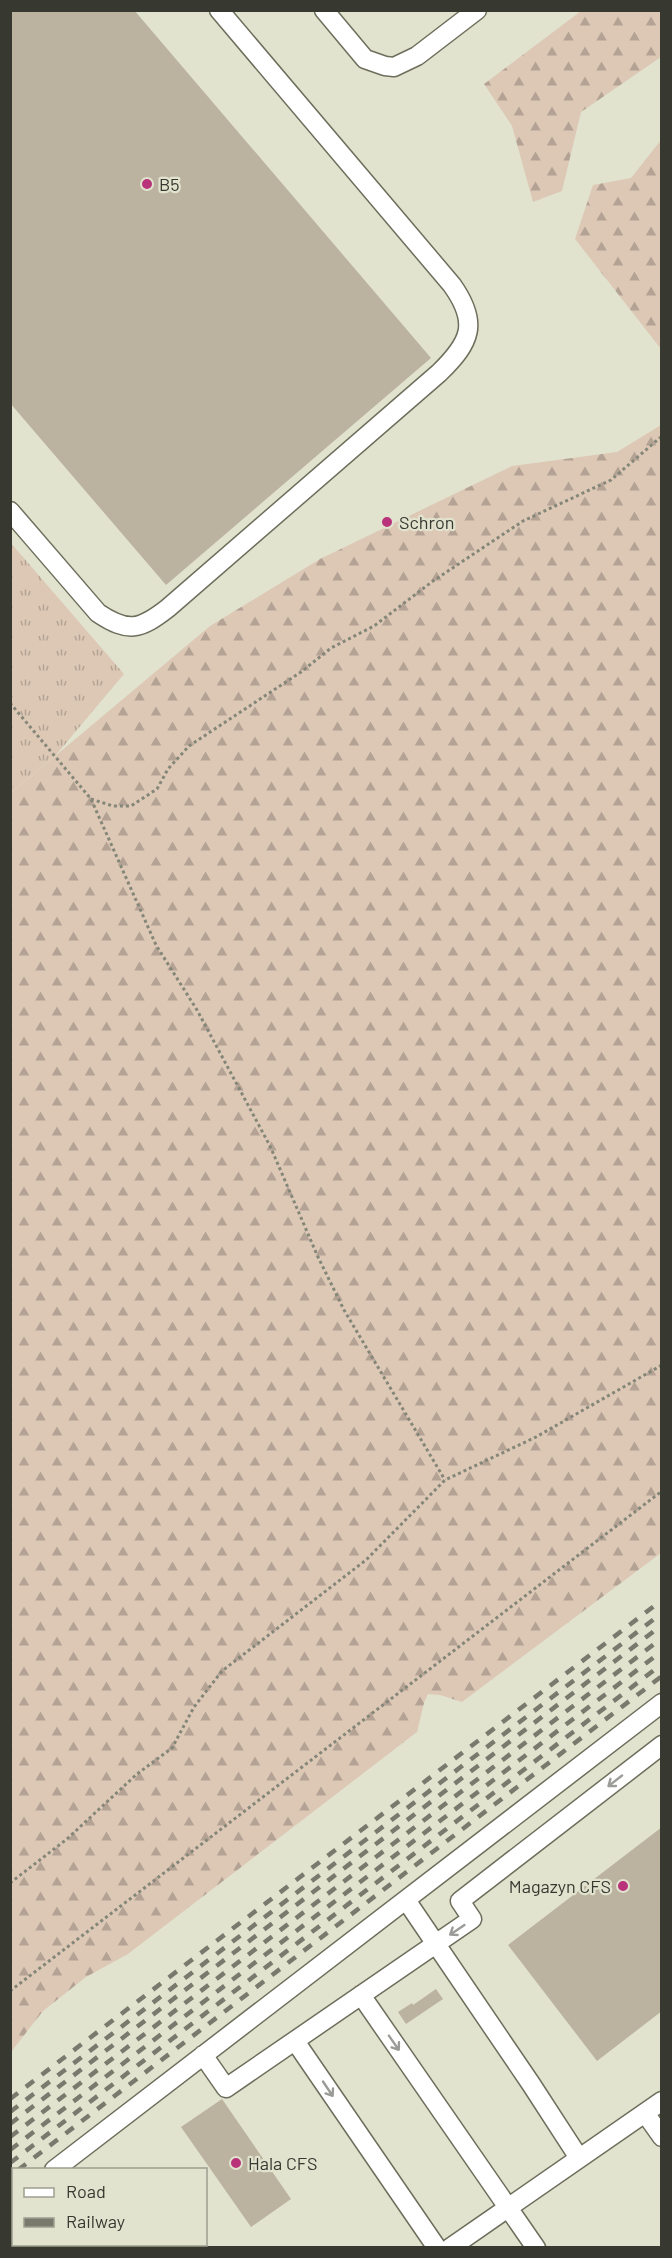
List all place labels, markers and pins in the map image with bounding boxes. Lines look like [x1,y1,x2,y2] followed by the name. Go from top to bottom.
[159,173,180,195] place label: B5
[140,177,154,191] marker: B5
[399,511,455,533] place label: Schron
[380,515,394,529] marker: Schron
[509,1875,611,1897] place label: Magazyn CFS
[616,1879,630,1893] marker: Magazyn CFS
[248,2152,318,2174] place label: Hala CFS
[229,2156,243,2170] marker: Hala CFS

